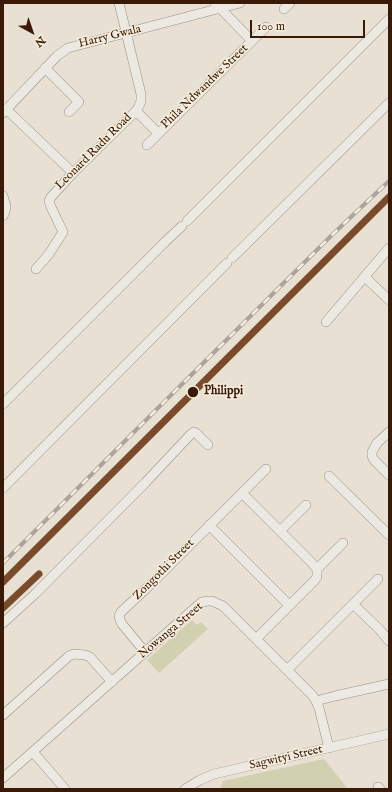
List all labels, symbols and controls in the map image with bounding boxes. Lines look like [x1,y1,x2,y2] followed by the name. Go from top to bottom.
[12,12,52,52] north arrow
[252,12,367,38] scale bar
[257,19,285,34] text: 100 m
[77,22,143,52] street label: Harry Gwala
[32,33,48,50] text: N
[158,42,252,132] street label: Phila Ndwandwe Street
[53,111,135,193] street label: Leonard Radu Road
[186,385,200,399] marker: Philippi
[204,385,243,399] place label: Philippi
[131,537,197,603] street label: Zongothi Street
[136,600,206,662] street label: Nowanga Street
[248,743,324,773] street label: Sagwityi Street

